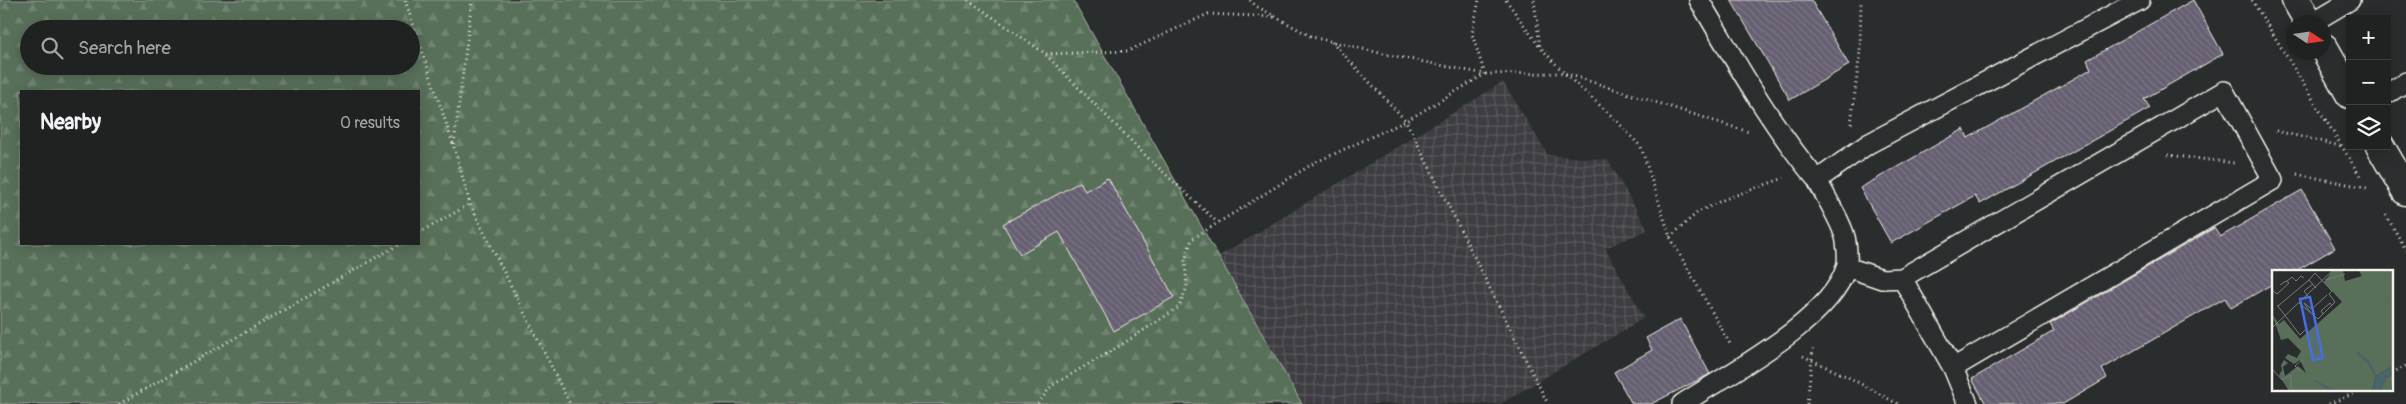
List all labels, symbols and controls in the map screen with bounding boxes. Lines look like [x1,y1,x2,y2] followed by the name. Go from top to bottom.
[2286,15,2331,60] north arrow
[2346,15,2391,150] map controls
[2346,15,2391,60] button: +
[20,20,420,75] search box
[38,34,66,62] icon: search
[78,36,171,60] text: Search here
[2346,60,2391,105] button: −
[2346,105,2391,150] button: layers
[40,109,101,136] text: Nearby
[340,113,400,133] text: 0 results
[2272,270,2394,392] inset map

